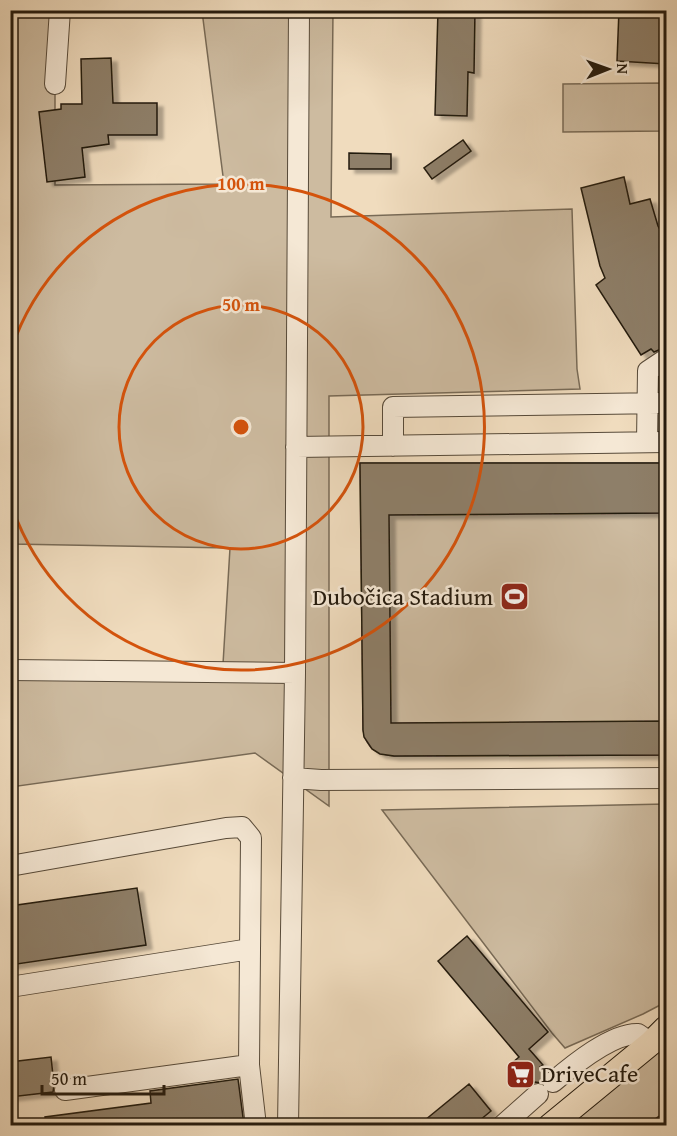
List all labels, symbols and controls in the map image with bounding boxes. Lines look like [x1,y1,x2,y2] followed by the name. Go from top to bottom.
[578,39,638,99] north arrow
[611,63,635,75] text: N
[217,170,265,197] text: 100 m
[222,291,261,318] text: 50 m
[231,417,251,437] centre of rings
[312,579,493,614] place label: Dubočica Stadium
[498,581,530,613] sports icon: Dubočica Stadium
[541,1056,638,1091] place label: DriveCafe
[42,1058,164,1096] scale bar
[504,1058,536,1090] supermarket icon: DriveCafe
[51,1065,87,1092] text: 50 m

